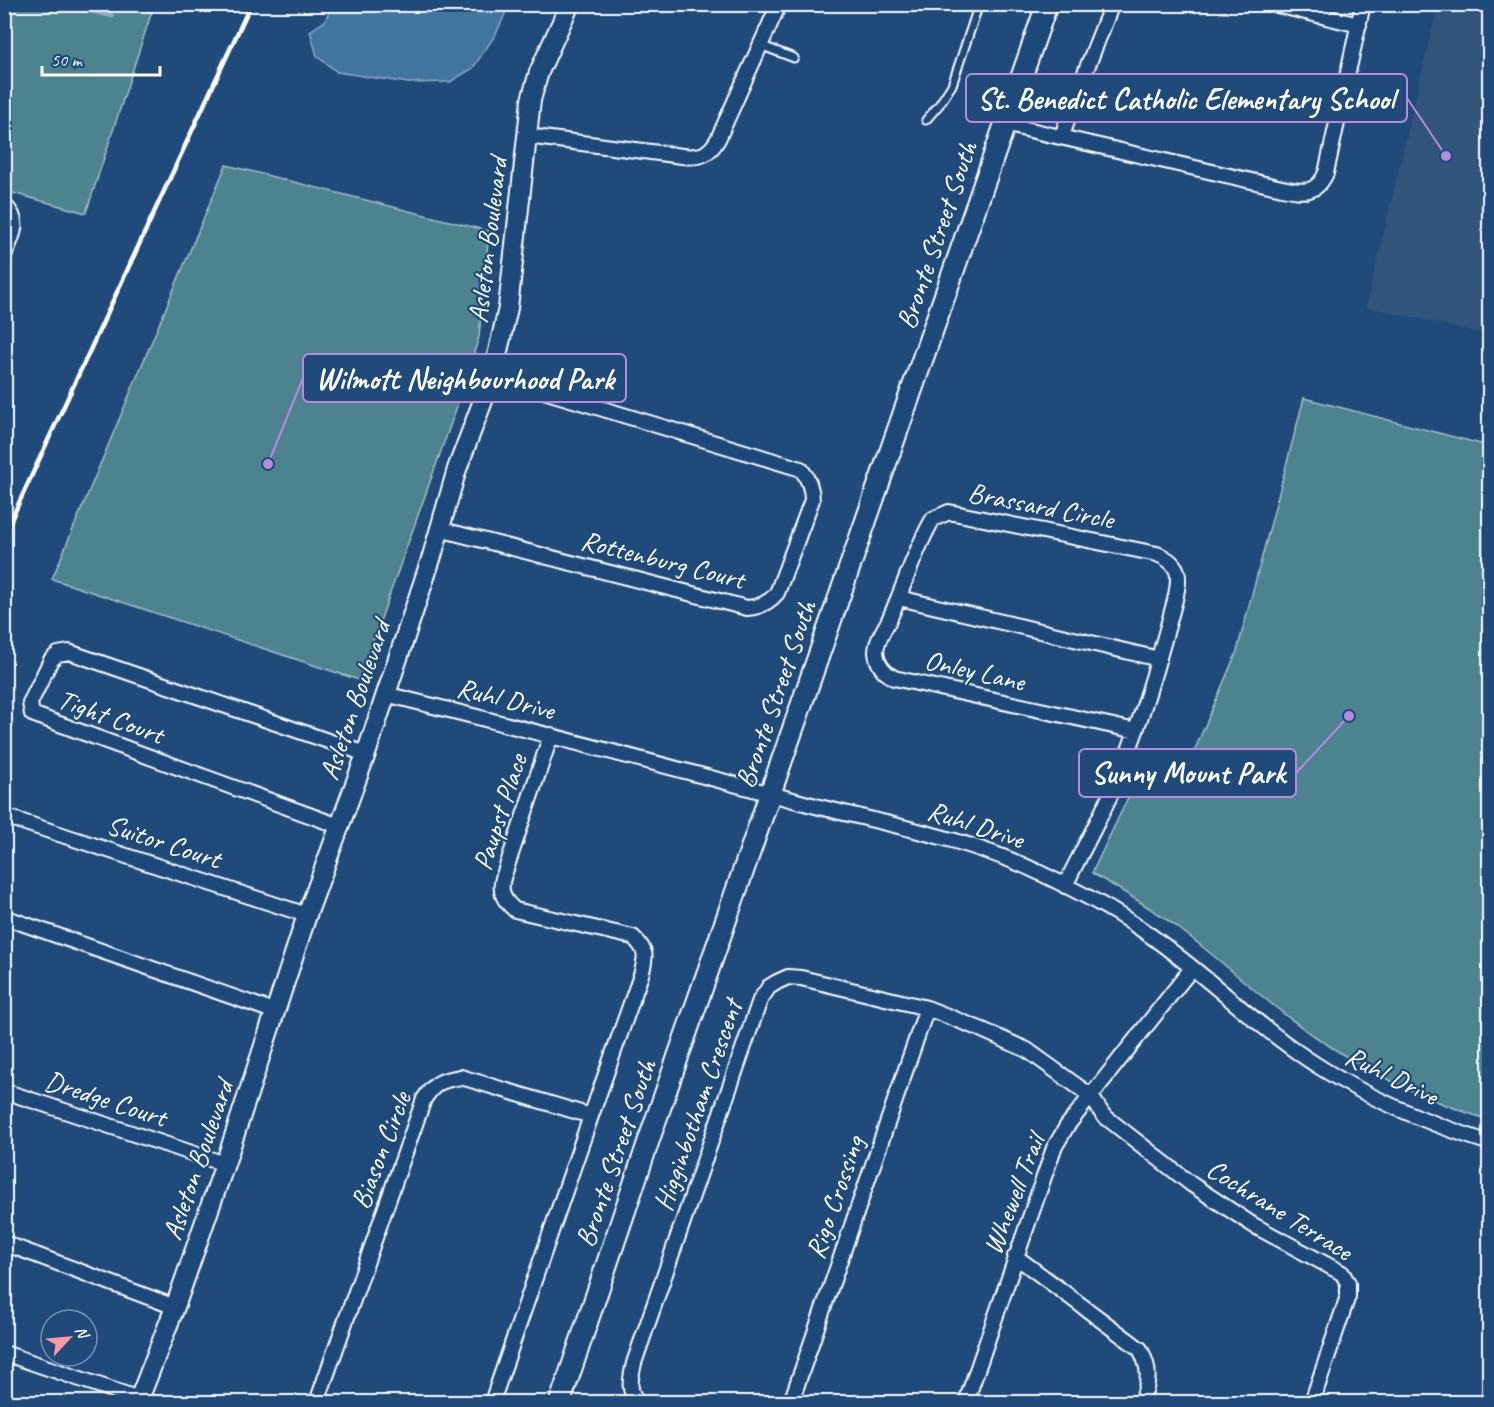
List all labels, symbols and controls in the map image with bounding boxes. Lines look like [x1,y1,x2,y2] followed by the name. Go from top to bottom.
[42,39,160,77] scale bar
[51,49,84,71] text: 50 m
[966,74,1407,122] callout: St. Benedict Catholic Elementary School
[978,80,1400,119] text: St. Benedict Catholic Elementary School
[888,136,985,333] street label: Bronte Street South
[460,152,515,325] street label: Asleton Boulevard
[303,354,626,402] callout: Wilmott Neighbourhood Park
[316,360,617,398] text: Wilmott Neighbourhood Park
[965,474,1118,537] street label: Brassard Circle
[578,522,751,597] street label: Rottenburg Court
[727,595,824,792] street label: Bronte Street South
[311,612,399,784] street label: Asleton Boulevard
[921,642,1030,699] street label: Onley Lane
[454,670,560,728] street label: Ruhl Drive
[53,681,171,753] street label: Tight Court
[464,748,535,875] street label: Paupst Place
[1079,749,1296,797] callout: Sunny Mount Park
[1091,754,1288,792] text: Sunny Mount Park
[923,793,1030,857] street label: Ruhl Drive
[103,807,228,877] street label: Suitor Court
[645,992,751,1215] street label: Higginbotham Crescent
[1340,1038,1446,1114] street label: Ruhl Drive
[567,1054,664,1251] street label: Bronte Street South
[41,1062,173,1135] street label: Dredge Court
[154,1072,242,1244] street label: Asleton Boulevard
[342,1085,419,1214] street label: Biason Circle
[975,1124,1054,1259] street label: Whewell Trail
[797,1129,872,1263] street label: Rigo Crossing
[1200,1151,1361,1269] street label: Cochrane Terrace
[39,1308,99,1368] north arrow
[70,1323,94,1343] text: N

